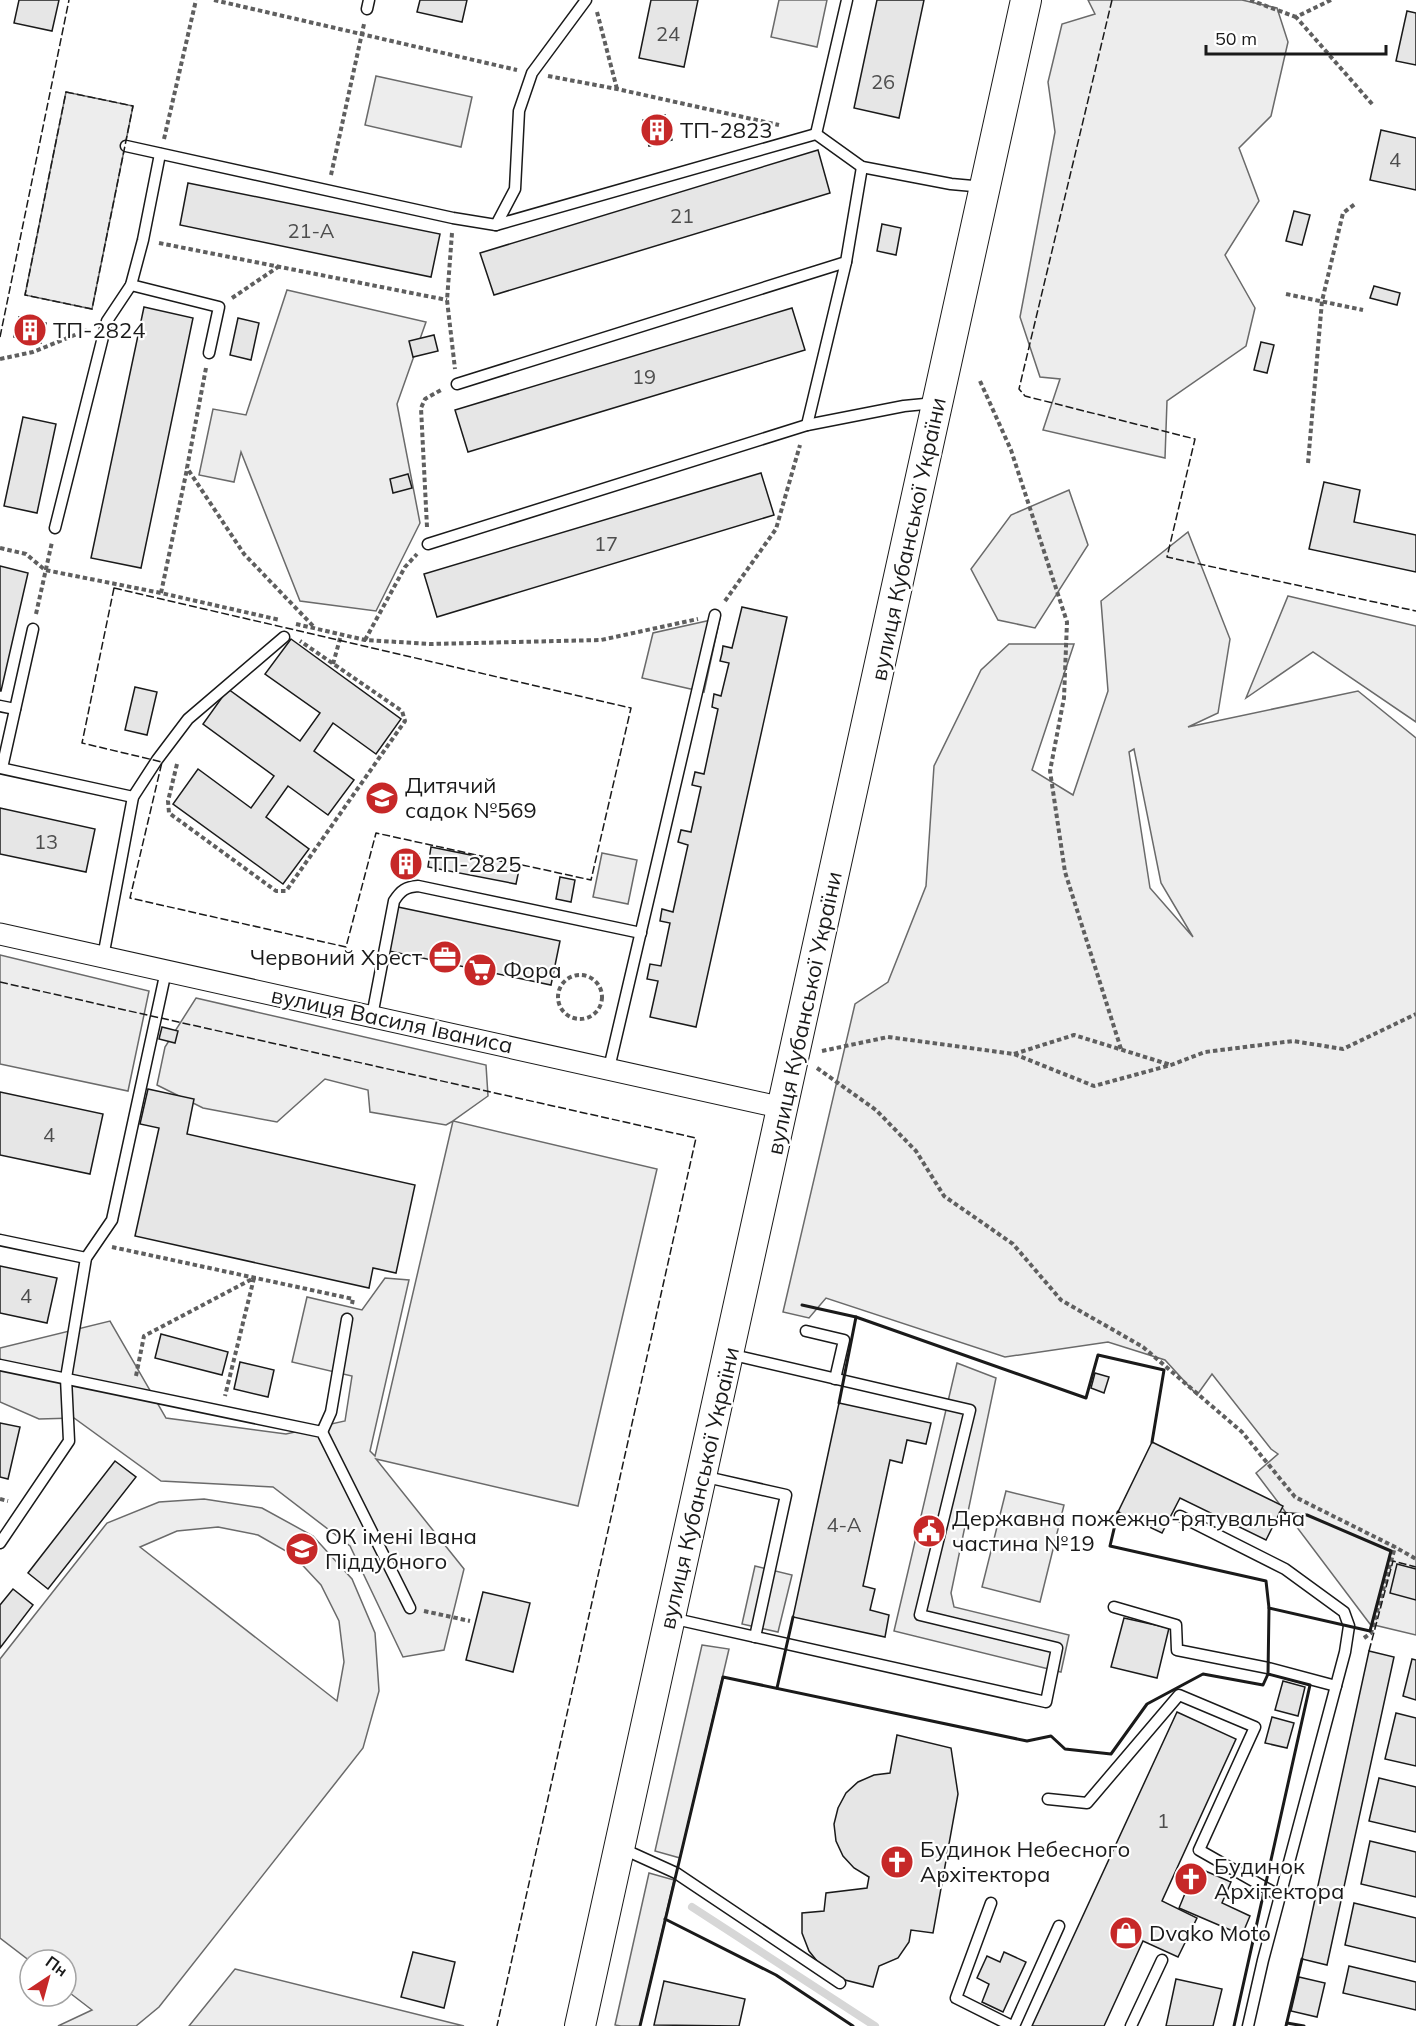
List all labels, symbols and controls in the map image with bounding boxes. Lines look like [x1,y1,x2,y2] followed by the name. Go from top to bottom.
[1206,18,1386,56] scale bar
[656,21,680,46] house number: 24
[1215,27,1257,50] text: 50 m
[871,69,895,94] house number: 26
[639,112,675,148] building icon: ТП-2823
[680,116,772,144] place label: ТП-2823
[1389,147,1401,172] house number: 4
[670,203,694,228] house number: 21
[288,218,335,243] house number: 21-А
[12,312,48,348] building icon: ТП-2824
[53,316,145,344] place label: ТП-2824
[632,364,656,389] house number: 19
[864,395,952,683] street label: вулиця Кубанської України
[594,531,618,556] house number: 17
[405,771,537,824] place label: Дитячий садок №569
[364,780,400,816] school or university icon: Дитячий садок №569
[34,829,58,854] house number: 13
[388,846,424,882] building icon: ТП-2825
[429,850,521,878] place label: ТП-2825
[760,869,848,1157] street label: вулиця Кубанської України
[427,939,463,975] office icon: Червоний Хрест
[250,943,422,971] place label: Червоний Хрест
[462,952,498,988] supermarket icon: Фора
[503,956,562,984] place label: Фора
[269,981,515,1059] street label: вулиця Василя Іваниса
[43,1122,55,1147] house number: 4
[20,1283,32,1308] house number: 4
[653,1344,745,1632] street label: вулиця Кубанської України
[952,1504,1305,1557] place label: Державна пожежно-рятувальна частина №19
[827,1512,862,1537] house number: 4-А
[911,1513,947,1549] public building icon: Державна пожежно-рятувальна частина №19
[325,1522,477,1575] place label: ОК імені Івана Піддубного
[284,1531,320,1567] school or university icon: ОК імені Івана Піддубного
[1157,1808,1169,1833] house number: 1
[920,1835,1130,1888] place label: Будинок Небесного Архітектора
[879,1844,915,1880] church icon: Будинок Небесного Архітектора
[1214,1852,1344,1905] place label: Будинок Архітектора
[1173,1861,1209,1897] church icon: Будинок Архітектора
[1108,1915,1144,1951] shop icon: Dvako Moto
[1149,1919,1271,1947] place label: Dvako Moto
[18,1948,78,2008] north arrow
[42,1951,72,1980] text: Пн

